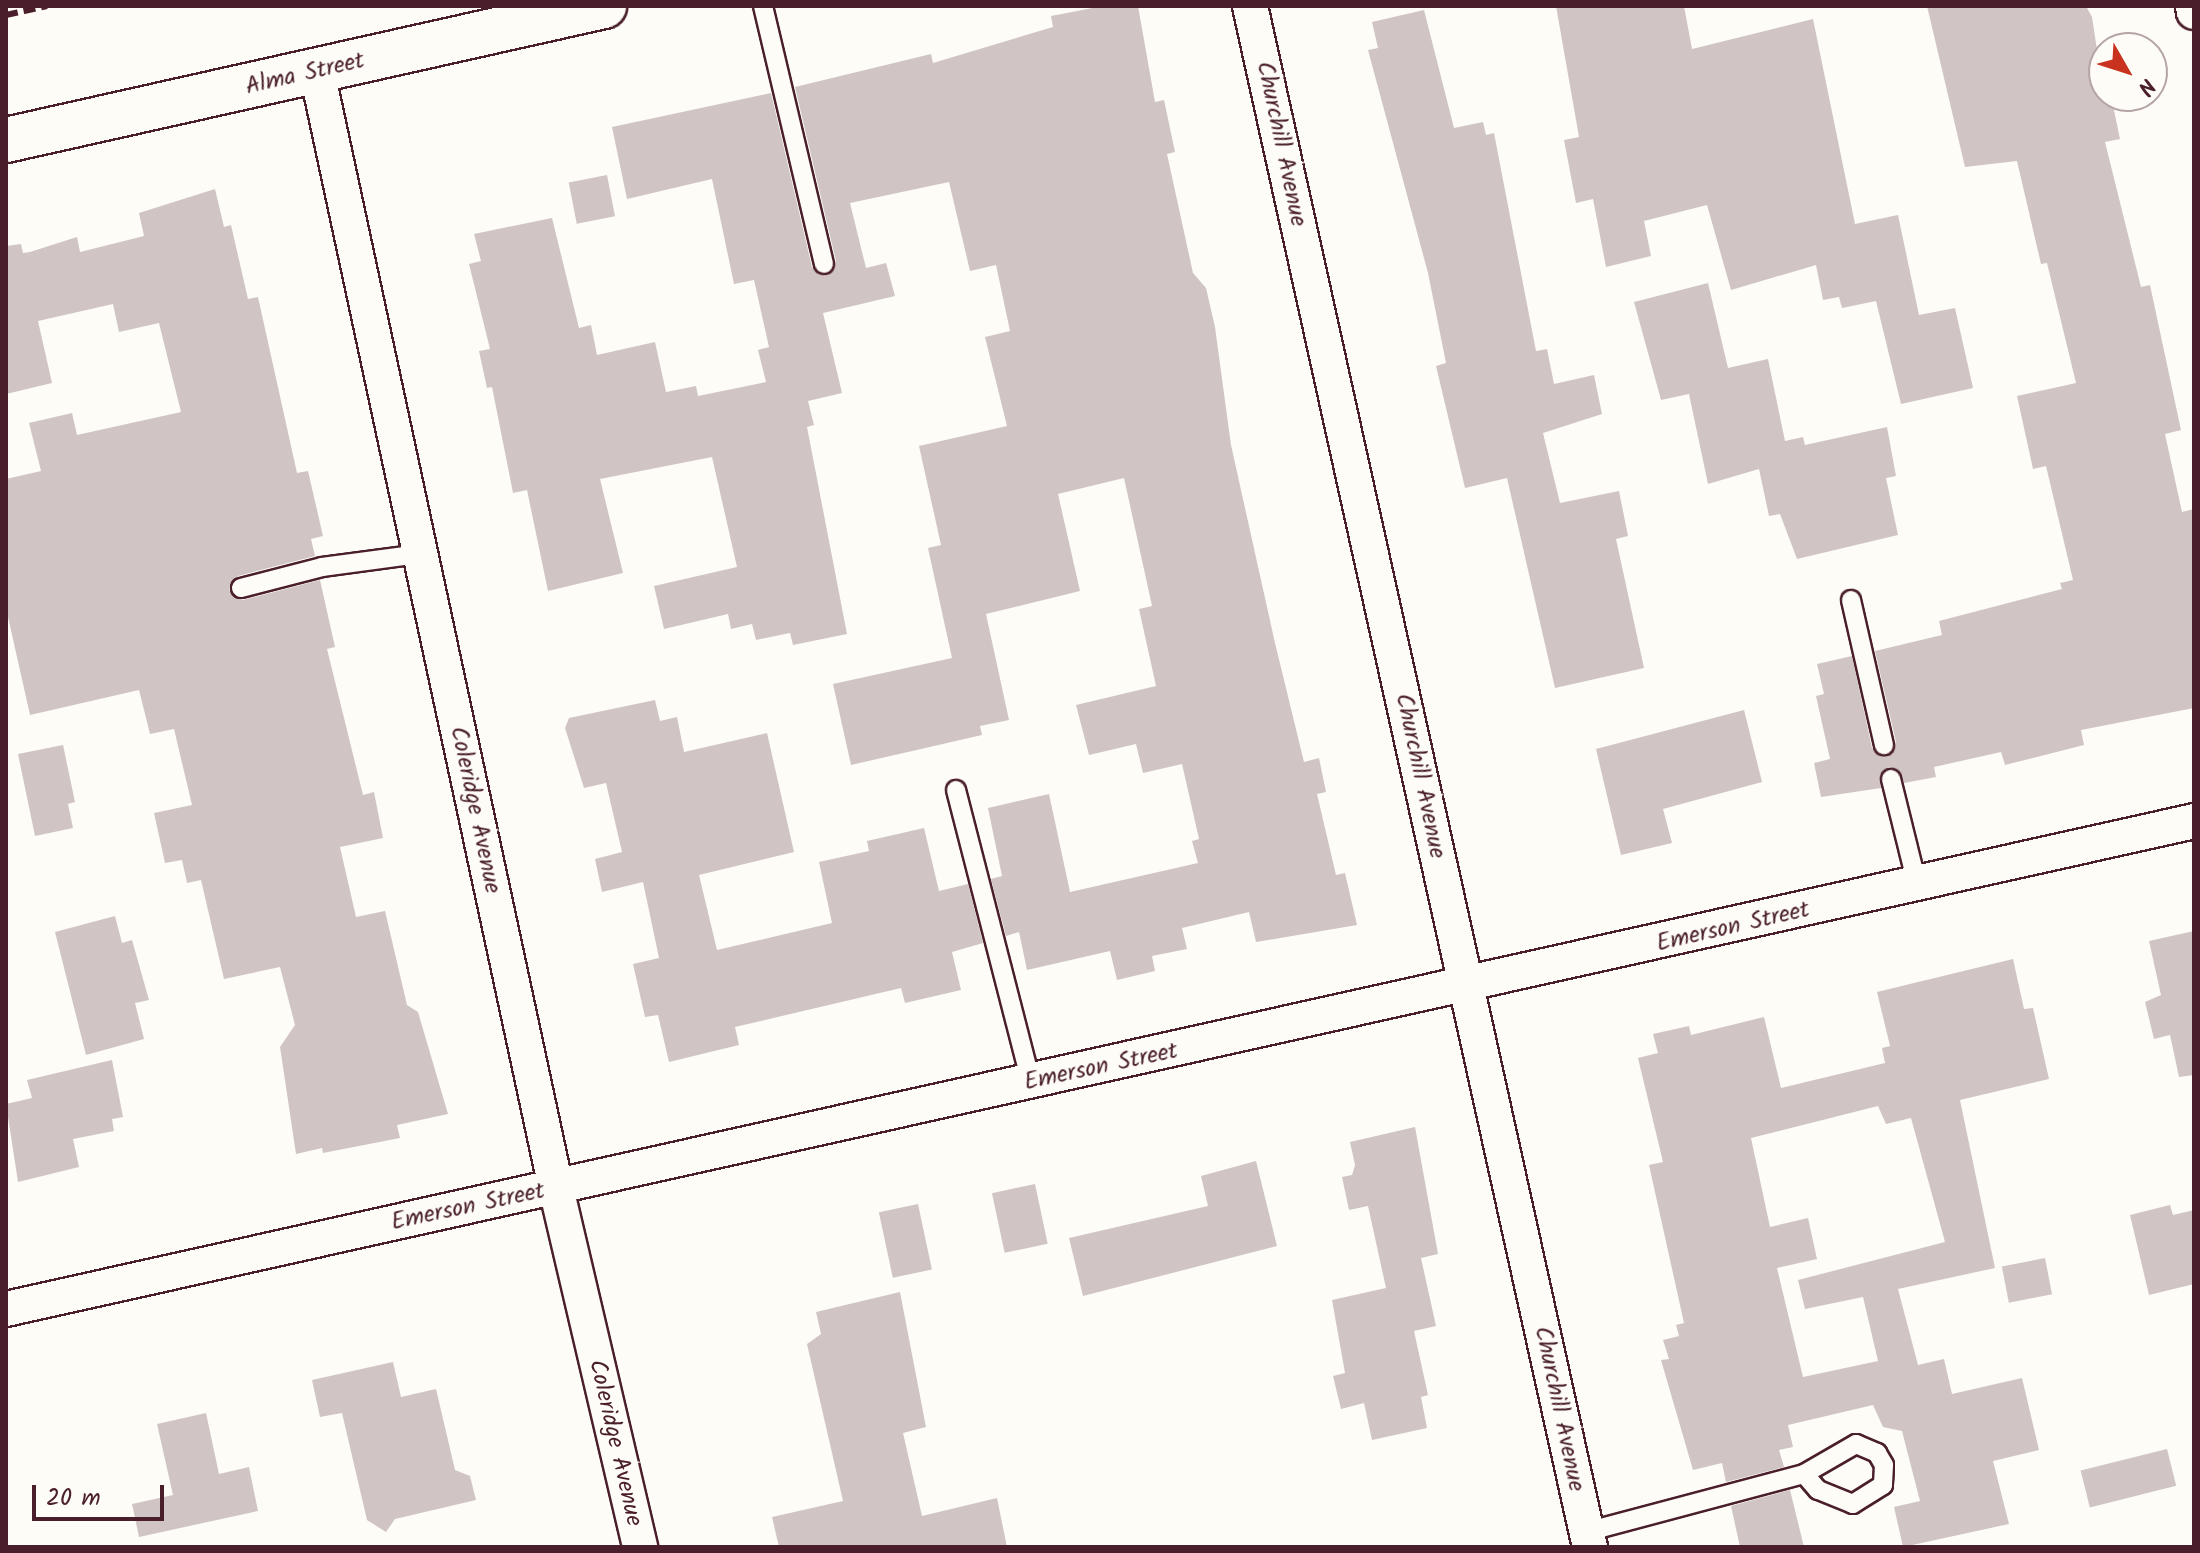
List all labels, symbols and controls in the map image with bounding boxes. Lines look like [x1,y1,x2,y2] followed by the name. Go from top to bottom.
[2088,32,2168,112] north arrow
[243,46,367,102] street label: Alma Street
[1249,59,1313,229] street label: Churchill Avenue
[2128,70,2163,103] text: N
[1388,691,1452,861] street label: Churchill Avenue
[443,724,507,896] street label: Coleridge Avenue
[1654,895,1812,959] street label: Emerson Street
[1022,1037,1180,1097] street label: Emerson Street
[389,1177,547,1237] street label: Emerson Street
[1527,1324,1591,1494] street label: Churchill Avenue
[582,1357,648,1529] street label: Coleridge Avenue
[36,1469,168,1519] scale bar
[46,1479,101,1518] text: 20 m

